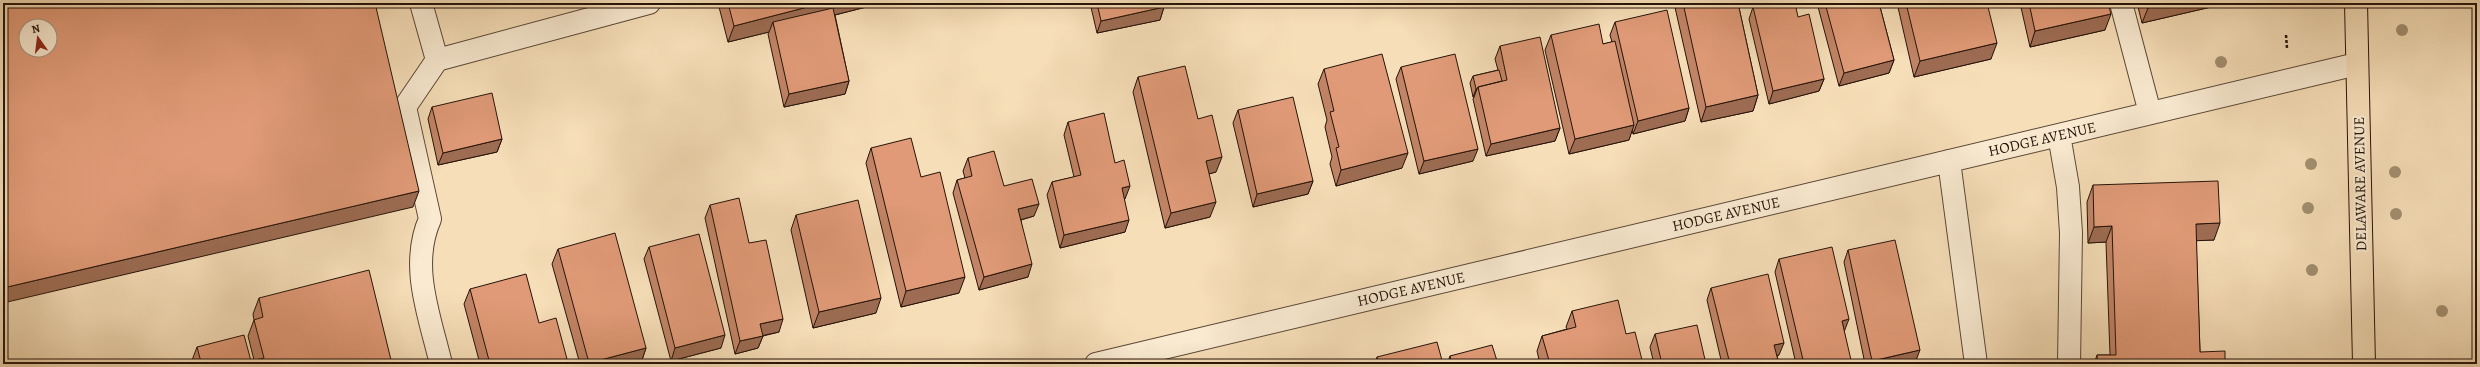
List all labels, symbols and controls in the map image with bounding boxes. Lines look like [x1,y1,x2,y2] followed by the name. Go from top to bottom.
[18,18,58,58] north arrow
[30,21,41,37] text: N
[1986,117,2098,161] street label: HODGE AVENUE
[2349,117,2371,251] street label: DELAWARE AVENUE
[1670,192,1782,236] street label: HODGE AVENUE
[1355,267,1467,311] street label: HODGE AVENUE

